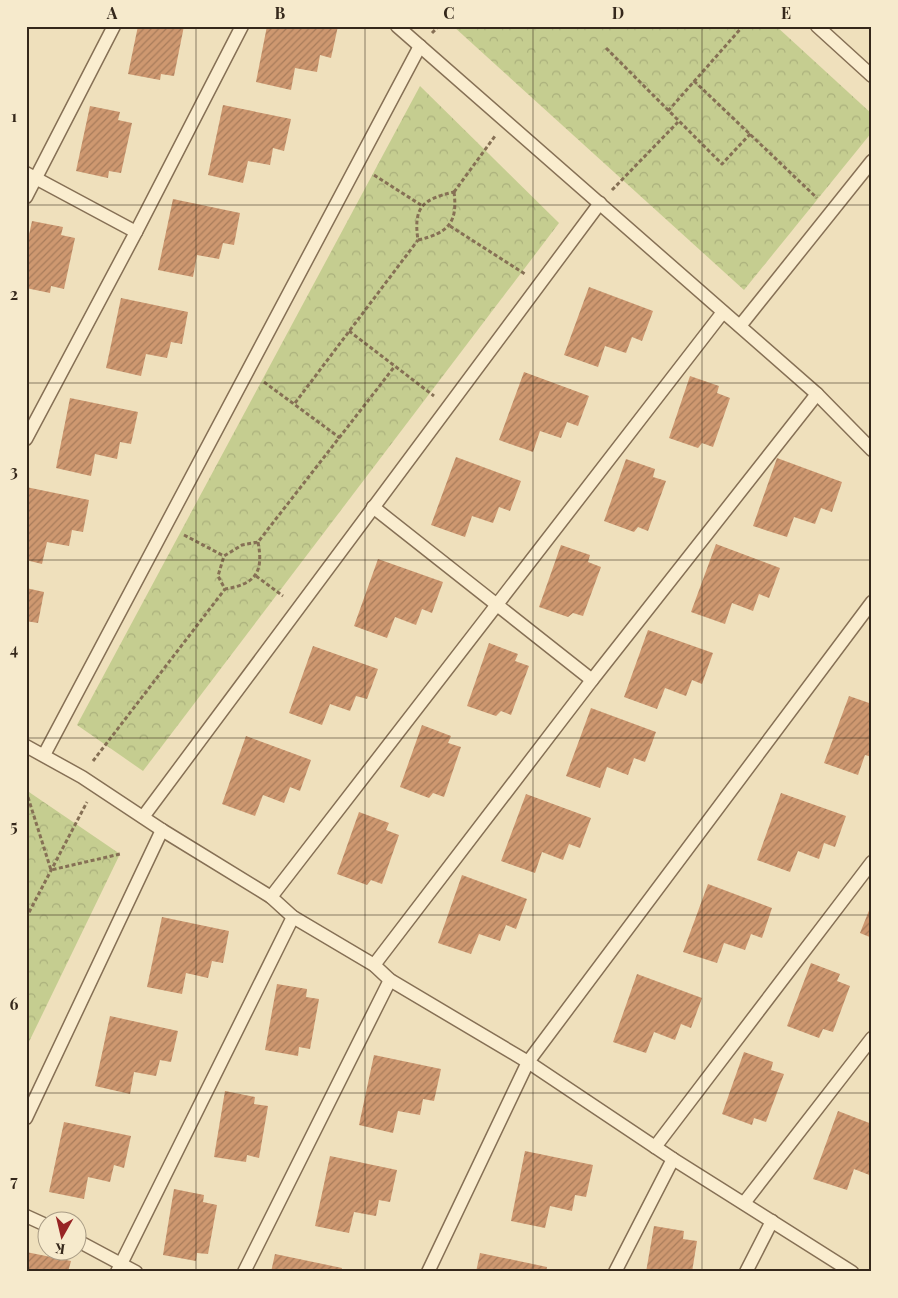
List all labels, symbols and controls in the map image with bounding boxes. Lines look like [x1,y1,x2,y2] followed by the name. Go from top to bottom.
[106,2,118,23] text: A
[275,2,286,23] text: B
[443,2,455,23] text: C
[612,2,624,23] text: D
[781,2,791,23] text: E
[11,105,17,126] text: 1
[10,283,18,304] text: 2
[10,460,18,481] text: 3
[10,638,18,659] text: 4
[10,815,18,836] text: 5
[10,993,19,1014] text: 6
[10,1170,18,1191] text: 7
[38,1210,88,1260] north arrow
[53,1239,66,1259] text: K

